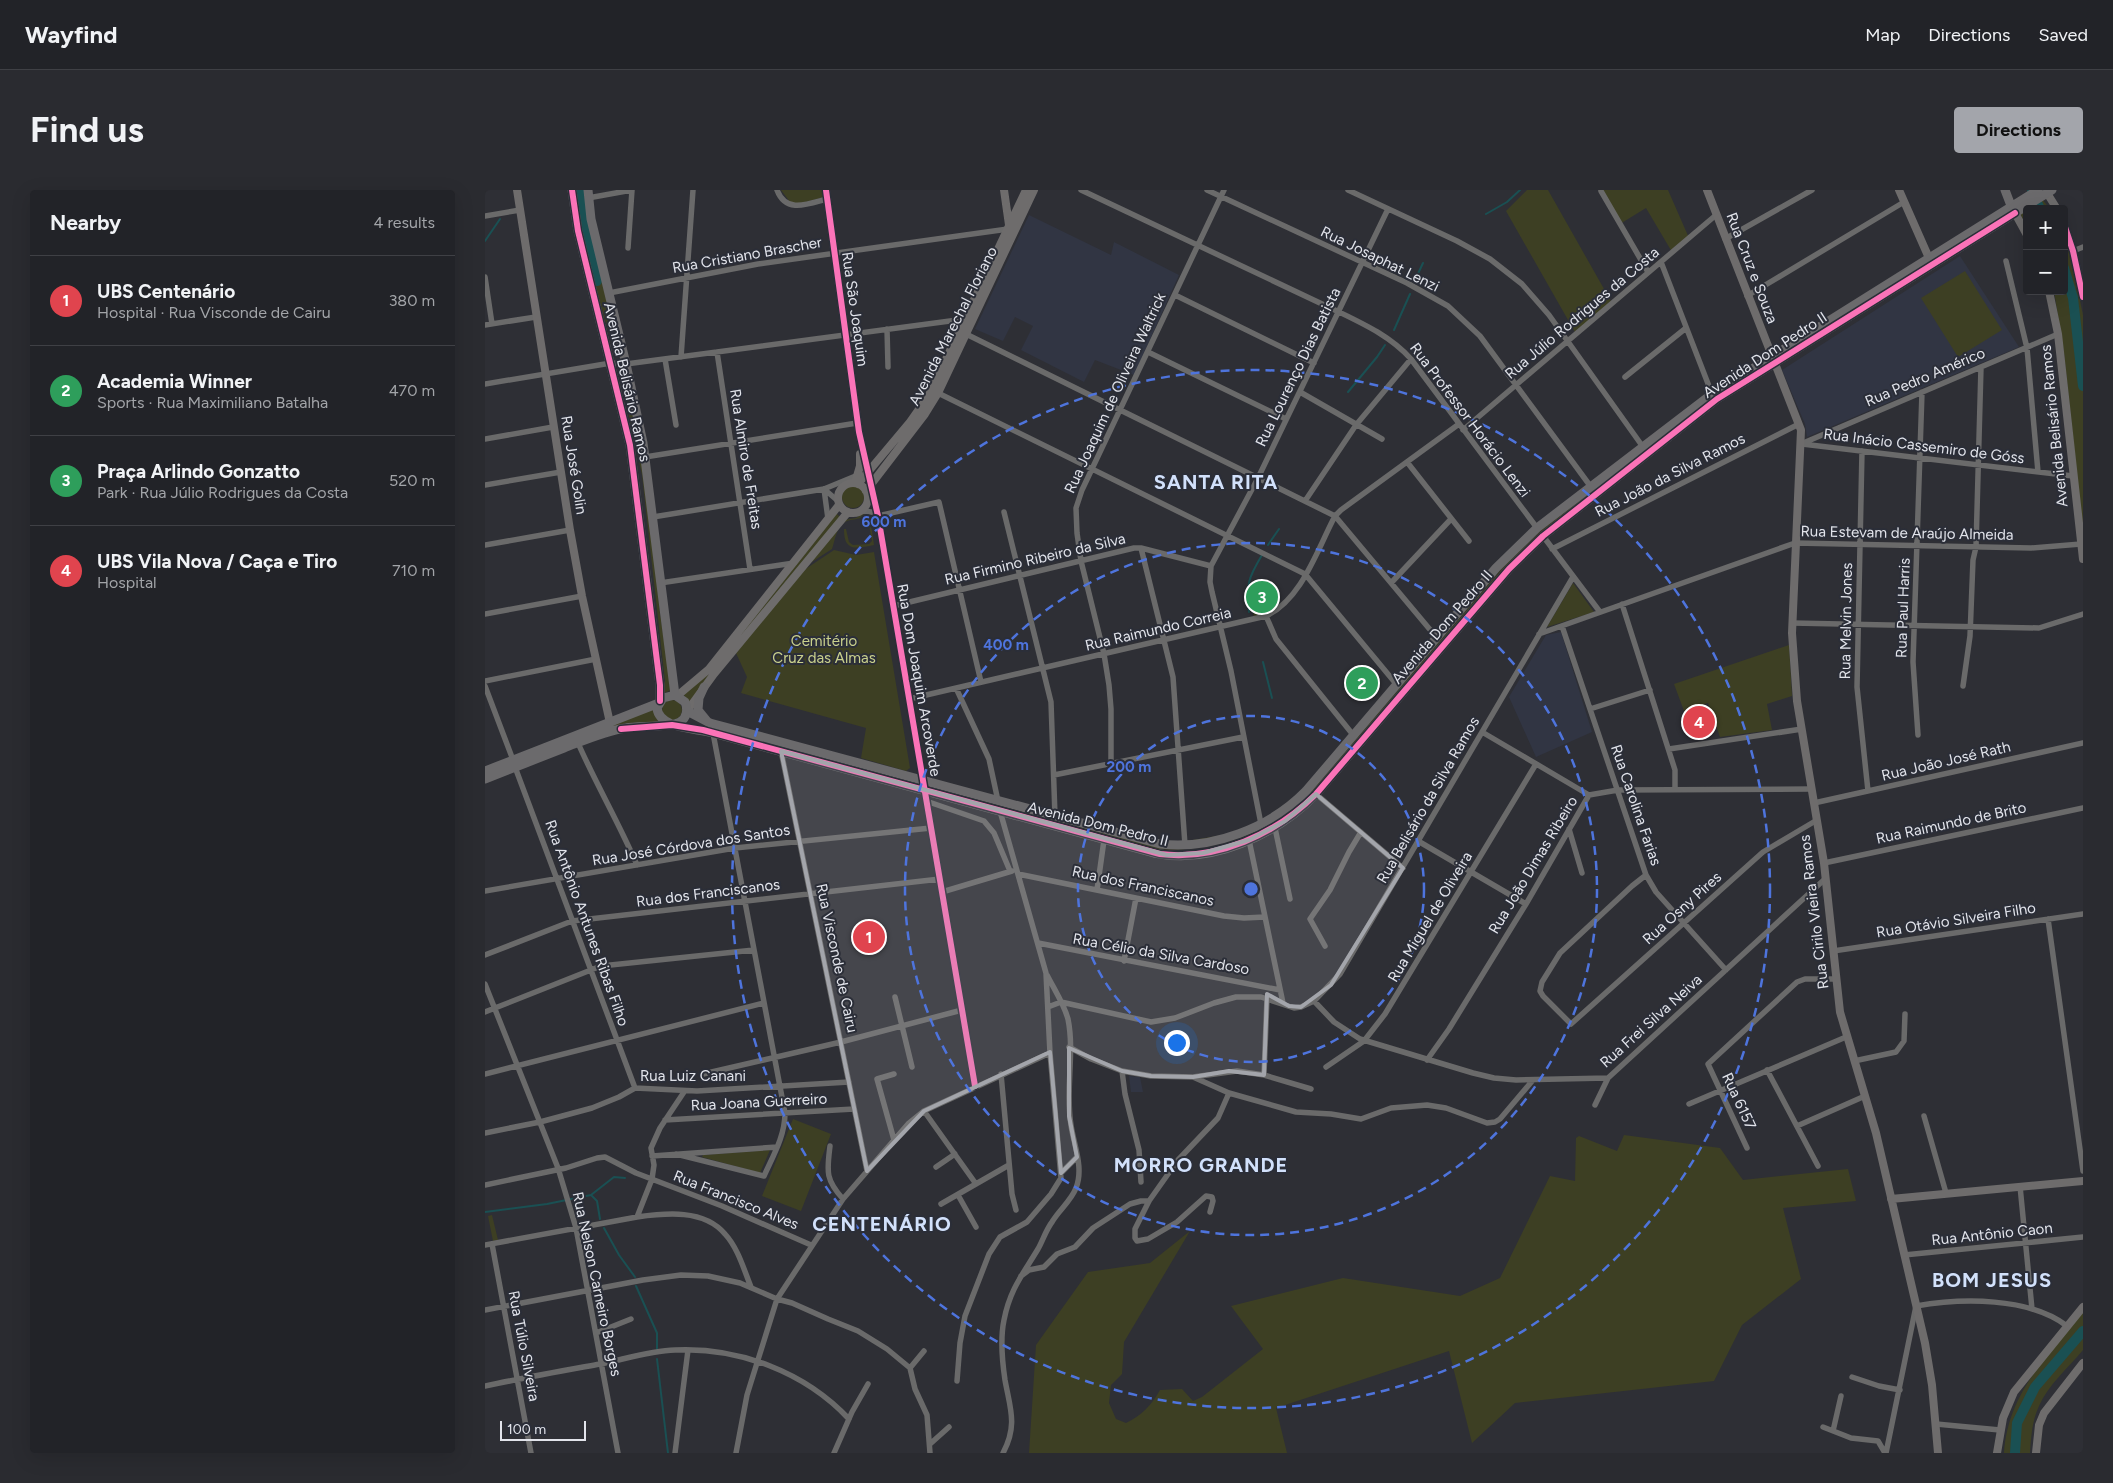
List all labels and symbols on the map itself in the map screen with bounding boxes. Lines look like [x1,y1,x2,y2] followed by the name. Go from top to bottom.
[1723,210,1781,326] street label: Rua Cruz e Souza
[1318,222,1442,296] street label: Rua Josaphat Lenzi
[671,233,823,277] street label: Rua Cristiano Brascher
[905,243,1001,408] street label: Avenida Marechal Floriano
[1501,243,1663,383] street label: Rua Júlio Rodrigues da Costa
[838,250,872,368] street label: Rua São Joaquim
[1252,285,1344,449] street label: Rua Lourenço Dias Batista
[1060,289,1170,496] street label: Rua Joaquim de Oliveira Waltrick
[600,301,654,463] street label: Avenida Belisário Ramos
[1700,308,1830,402] street label: Avenida Dom Pedro II
[1406,339,1534,501] street label: Rua Professor Horácio Lenzi
[1862,343,1988,410] street label: Rua Pedro Américo
[2037,344,2071,508] street label: Avenida Belisário Ramos
[726,387,766,531] street label: Rua Almiro de Freitas
[557,414,591,516] street label: Rua José Golin
[1823,425,2026,467] street label: Rua Inácio Cassemiro de Góss
[1592,429,1748,521] street label: Rua João da Silva Ramos
[1154,470,1278,494] district label: SANTA RITA
[862,513,906,531] text: 600 m
[1800,522,2014,544] street label: Rua Estevam de Araújo Almeida
[943,529,1127,589] street label: Rua Firmino Ribeiro da Silva
[1892,558,1914,658] street label: Rua Paul Harris
[1836,563,1856,679] street label: Rua Melvin Jones
[1388,567,1496,687] street label: Avenida Dom Pedro II
[1246,578,1278,616] pin: 3
[893,582,945,778] street label: Rua Dom Joaquim Arcoverde
[1083,603,1233,655] street label: Rua Raimundo Correia
[772,632,876,667] park label: Cemitério Cruz das Almas
[983,636,1029,654] text: 400 m
[1346,664,1378,702] pin: 2
[1683,703,1715,741] pin: 4
[1373,713,1483,887] street label: Rua Belisário da Silva Ramos
[1880,737,2012,785] street label: Rua João José Rath
[1607,742,1665,868] street label: Rua Carolina Farias
[1107,758,1151,776] text: 200 m
[1485,793,1581,937] street label: Rua João Dimas Ribeiro
[1026,798,1170,850] street label: Avenida Dom Pedro II
[1874,798,2028,848] street label: Rua Raimundo de Brito
[541,817,633,1029] street label: Rua Antônio Antunes Ribas Filho
[591,820,791,870] street label: Rua José Córdova dos Santos
[1796,834,1832,990] street label: Rua Cirilo Vieira Ramos
[1384,849,1476,985] street label: Rua Miguel de Oliveira
[1070,862,1216,910] street label: Rua dos Franciscanos
[1639,868,1725,948] street label: Rua Osny Pires
[635,875,781,911] street label: Rua dos Franciscanos
[1242,880,1260,898] centre of rings
[812,882,862,1034] street label: Rua Visconde de Cairu
[1875,898,2037,942] street label: Rua Otávio Silveira Filho
[853,918,885,956] pin: 1
[1071,930,1251,978] street label: Rua Célio da Silva Cardoso
[1596,970,1706,1072] street label: Rua Frei Silva Neiva
[1164,1030,1190,1056] your location
[640,1067,746,1085] street label: Rua Luiz Canani
[1718,1070,1760,1132] street label: Rua 6157
[690,1089,828,1115] street label: Rua Joana Guerreiro
[1114,1153,1288,1177] district label: MORRO GRANDE
[671,1167,801,1233] street label: Rua Francisco Alves
[569,1190,625,1378] street label: Rua Nelson Carneiro Borges
[812,1212,952,1236] district label: CENTENÁRIO
[1931,1219,2053,1249] street label: Rua Antônio Caon
[1932,1268,2052,1292] district label: BOM JESUS
[504,1289,544,1403] street label: Rua Túlio Silveira
[500,1418,586,1441] scale bar

